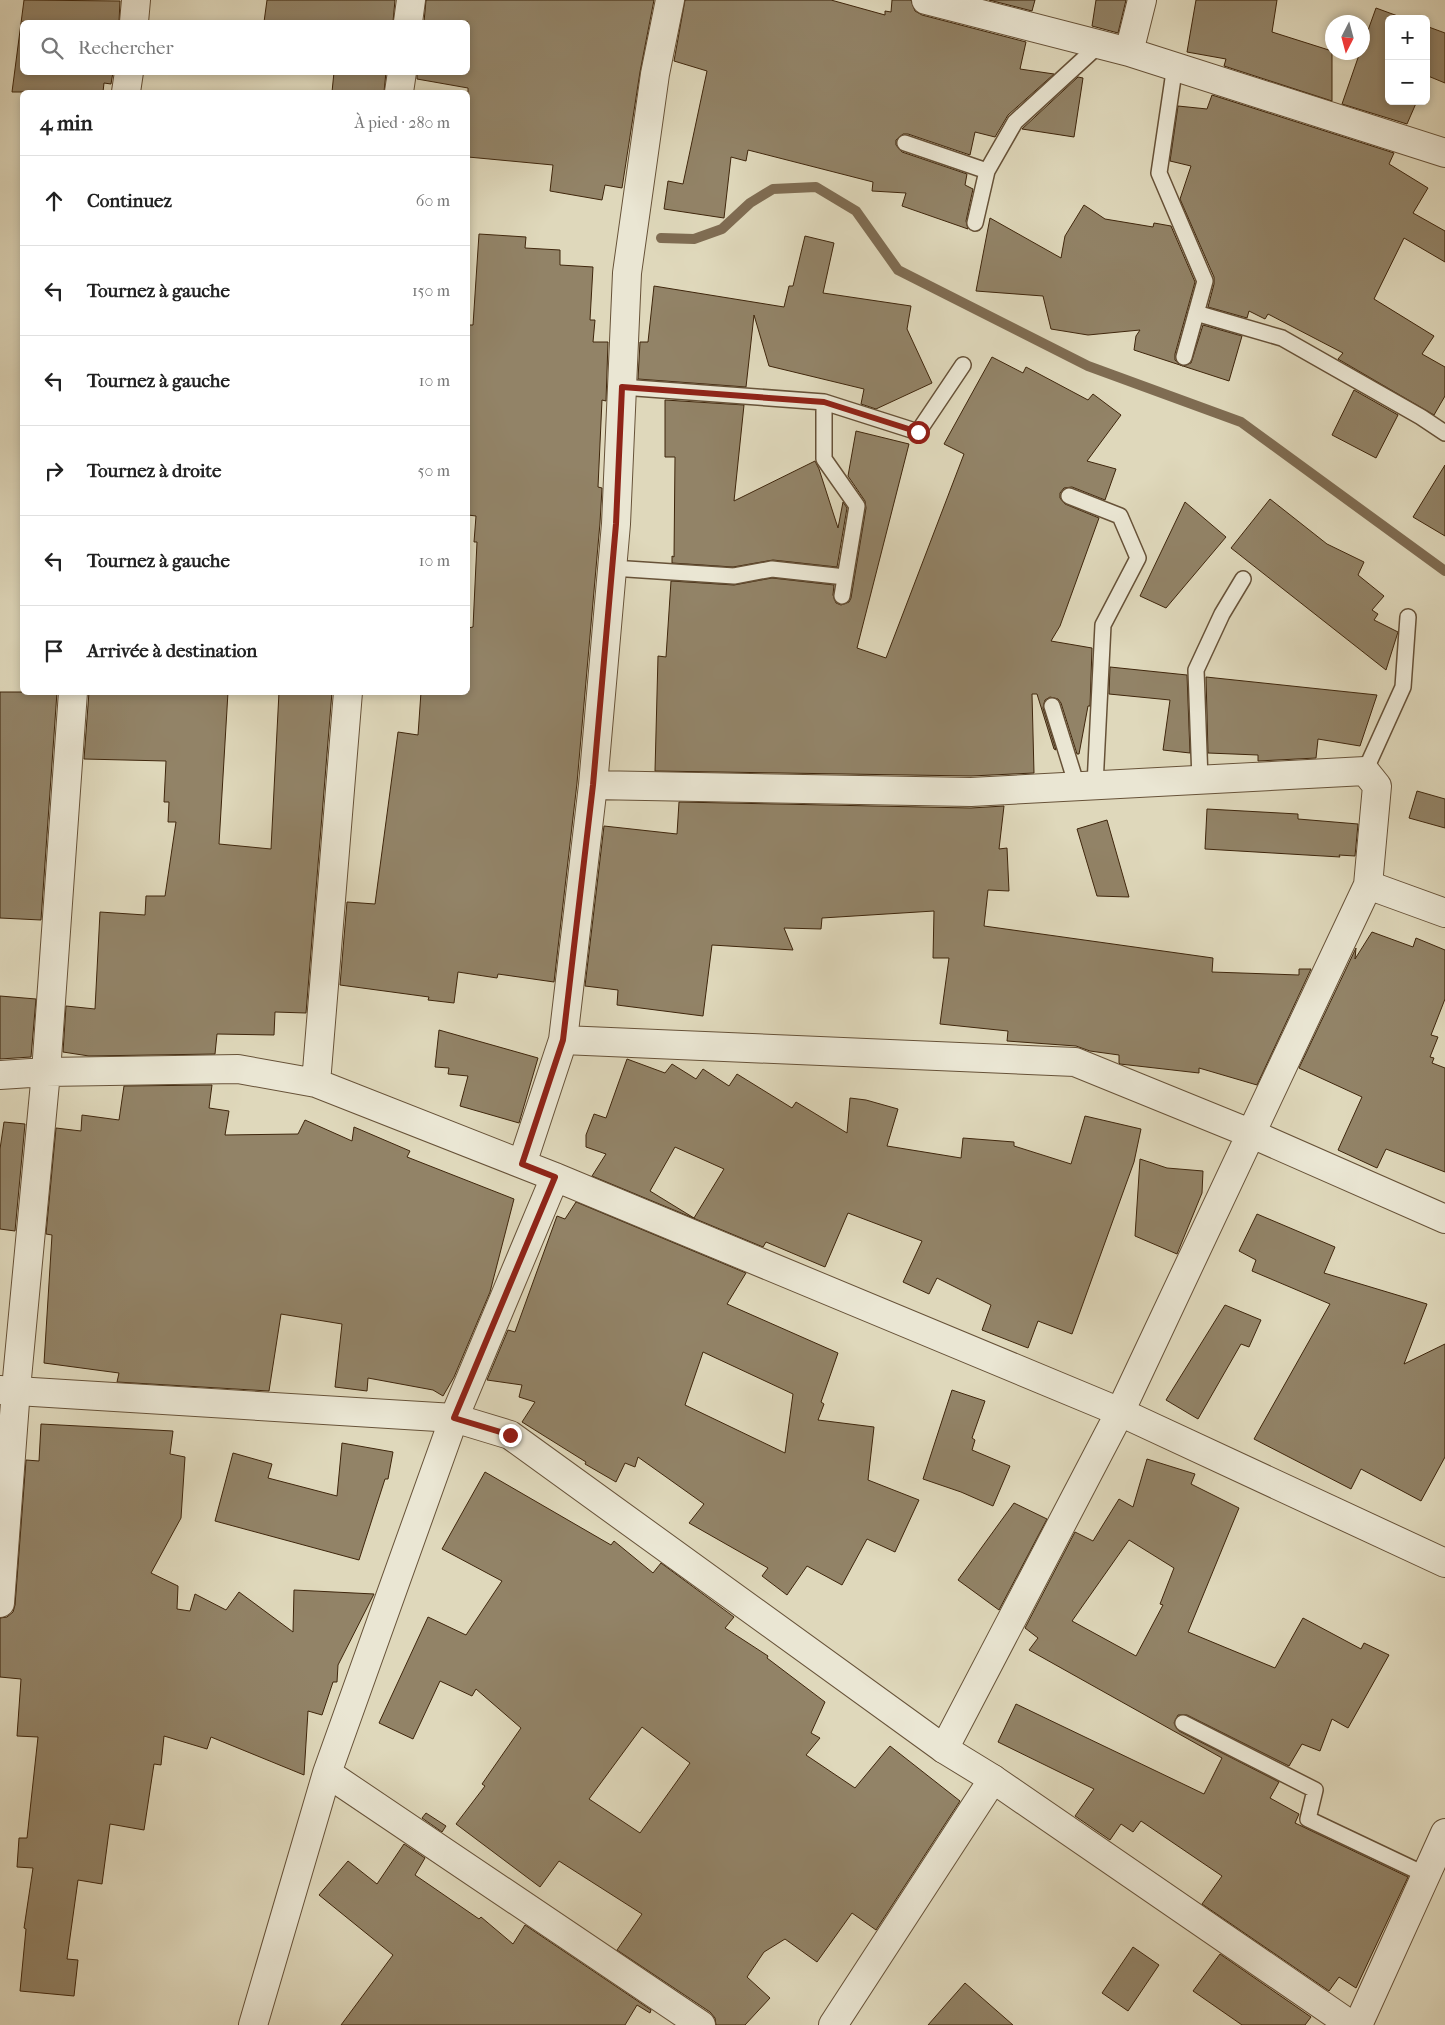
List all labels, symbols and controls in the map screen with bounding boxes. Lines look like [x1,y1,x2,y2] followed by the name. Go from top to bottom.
[1325,15,1370,60] north arrow
[1385,15,1430,105] map controls
[1385,15,1430,60] button: +
[20,20,470,75] search box
[38,34,66,62] icon: search
[78,37,174,59] text: Rechercher
[1385,60,1430,105] button: −
[40,111,93,135] text: 4 min
[354,113,450,132] text: À pied · 280 m
[40,187,68,215] icon: ahead
[87,190,172,212] text: Continuez
[416,191,450,210] text: 60 m
[40,277,68,305] icon: left
[87,280,230,302] text: Tournez à gauche
[412,281,450,300] text: 150 m
[40,367,68,395] icon: left
[87,370,230,392] text: Tournez à gauche
[419,371,450,390] text: 10 m
[907,421,930,444] route start
[40,457,68,485] icon: right
[87,460,221,482] text: Tournez à droite
[418,461,450,480] text: 50 m
[40,547,68,575] icon: left
[87,550,230,572] text: Tournez à gauche
[419,551,450,570] text: 10 m
[40,637,68,665] icon: arrive
[87,640,257,662] text: Arrivée à destination
[499,1424,522,1447] route end

